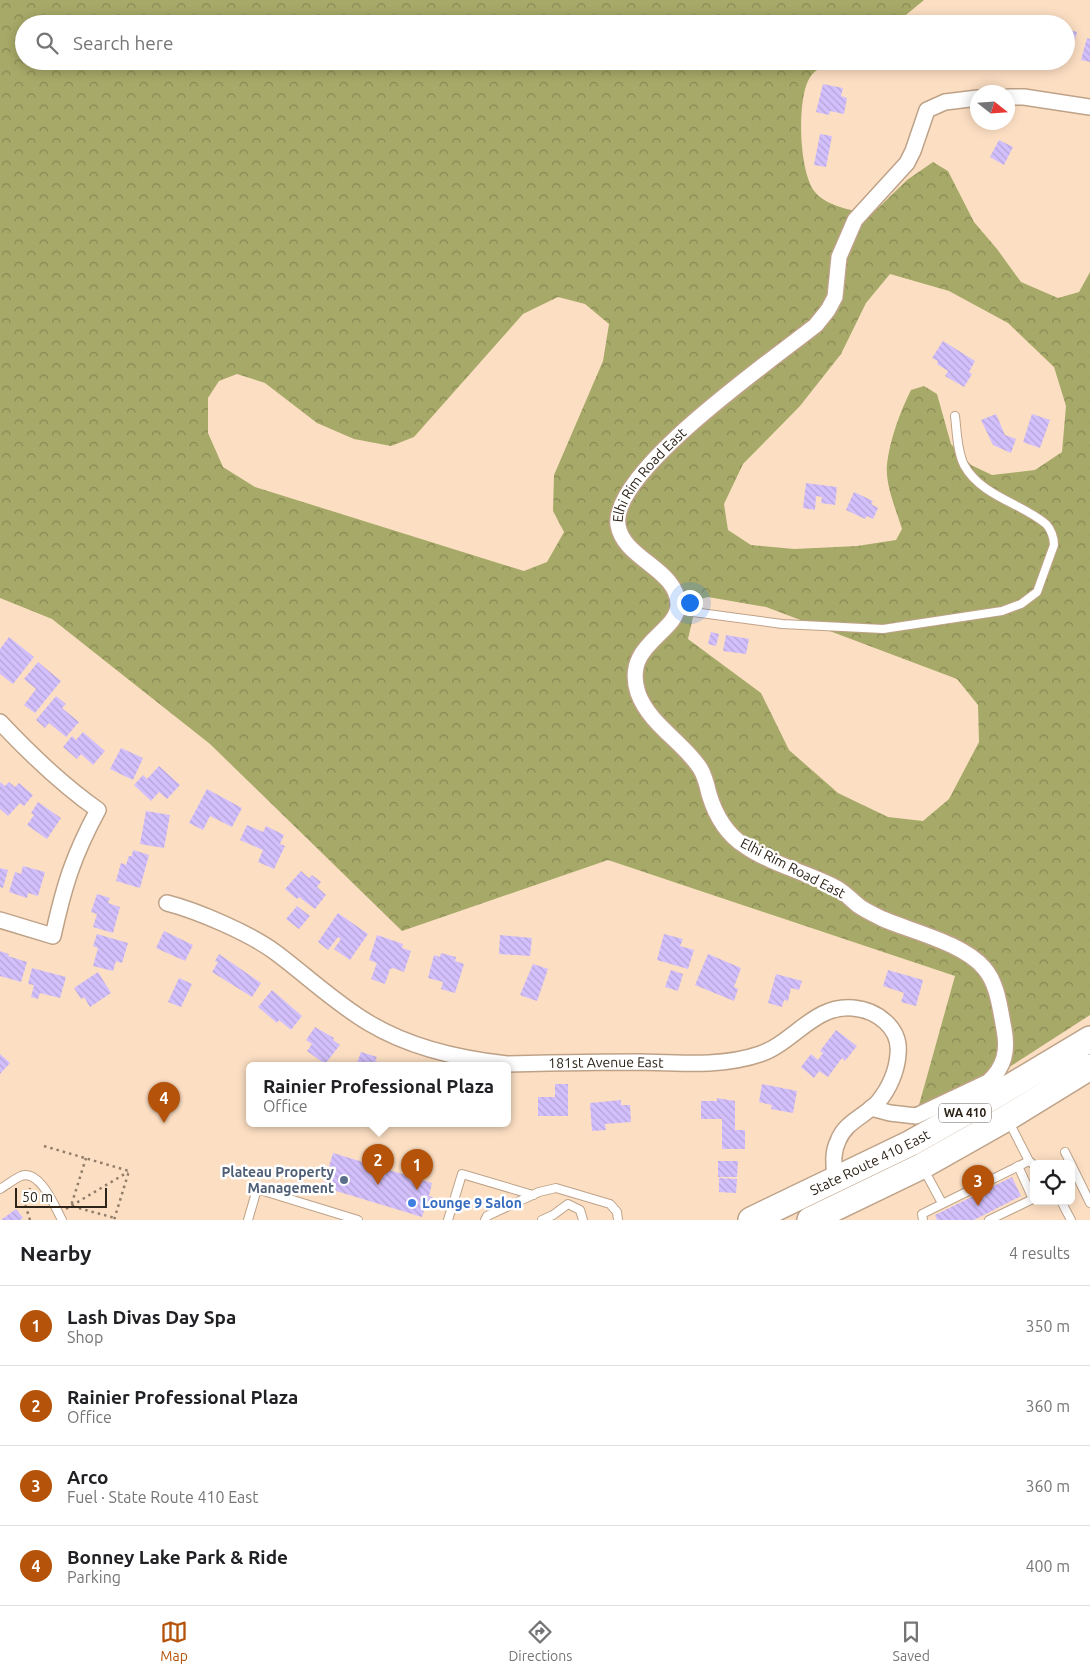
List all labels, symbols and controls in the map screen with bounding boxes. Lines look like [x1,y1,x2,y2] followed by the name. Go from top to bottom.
[15,15,1075,70] search box
[33,29,61,57] icon: search
[73,32,173,54] text: Search here
[970,85,1015,130] north arrow
[610,424,690,523] street label: Elhi Rim Road East
[677,590,703,616] your location
[738,835,849,902] street label: Elhi Rim Road East
[548,1054,664,1071] street label: 181st Avenue East
[246,1062,511,1127] popup
[263,1075,494,1097] text: Rainier Professional Plaza
[148,1082,180,1123] pin: 4
[263,1097,308,1115] text: Office
[939,1104,991,1122] road number: WA 410
[807,1126,933,1198] street label: State Route 410 East
[362,1144,394,1185] pin: 2
[401,1149,433,1190] pin: 1
[1030,1160,1075,1205] map controls
[1030,1160,1075,1205] button: locate
[221,1164,335,1196] place label: Plateau Property Management
[962,1165,994,1206] pin: 3
[338,1174,350,1186] marker: Plateau Property Management
[15,1185,108,1208] scale bar
[22,1189,53,1205] text: 50 m
[422,1195,522,1211] place label: Lounge 9 Salon
[406,1197,418,1209] marker: Lounge 9 Salon
[20,1241,91,1265] text: Nearby
[1009,1244,1070,1262] text: 4 results
[67,1306,236,1328] text: Lash Divas Day Spa
[31,1317,41,1335] text: 1
[1025,1317,1070,1335] text: 350 m
[67,1328,103,1346] text: Shop
[67,1386,298,1408] text: Rainier Professional Plaza
[31,1397,41,1415] text: 2
[1025,1397,1070,1415] text: 360 m
[67,1408,112,1426] text: Office
[67,1466,108,1488] text: Arco
[31,1477,41,1495] text: 3
[1025,1477,1070,1495] text: 360 m
[67,1488,259,1506] text: Fuel · State Route 410 East
[67,1546,288,1568] text: Bonney Lake Park & Ride
[31,1557,41,1575] text: 4
[1025,1557,1070,1575] text: 400 m
[67,1568,121,1586] text: Parking
[160,1618,188,1664] tab: Map
[508,1618,572,1664] tab: Directions
[893,1618,930,1664] tab: Saved

